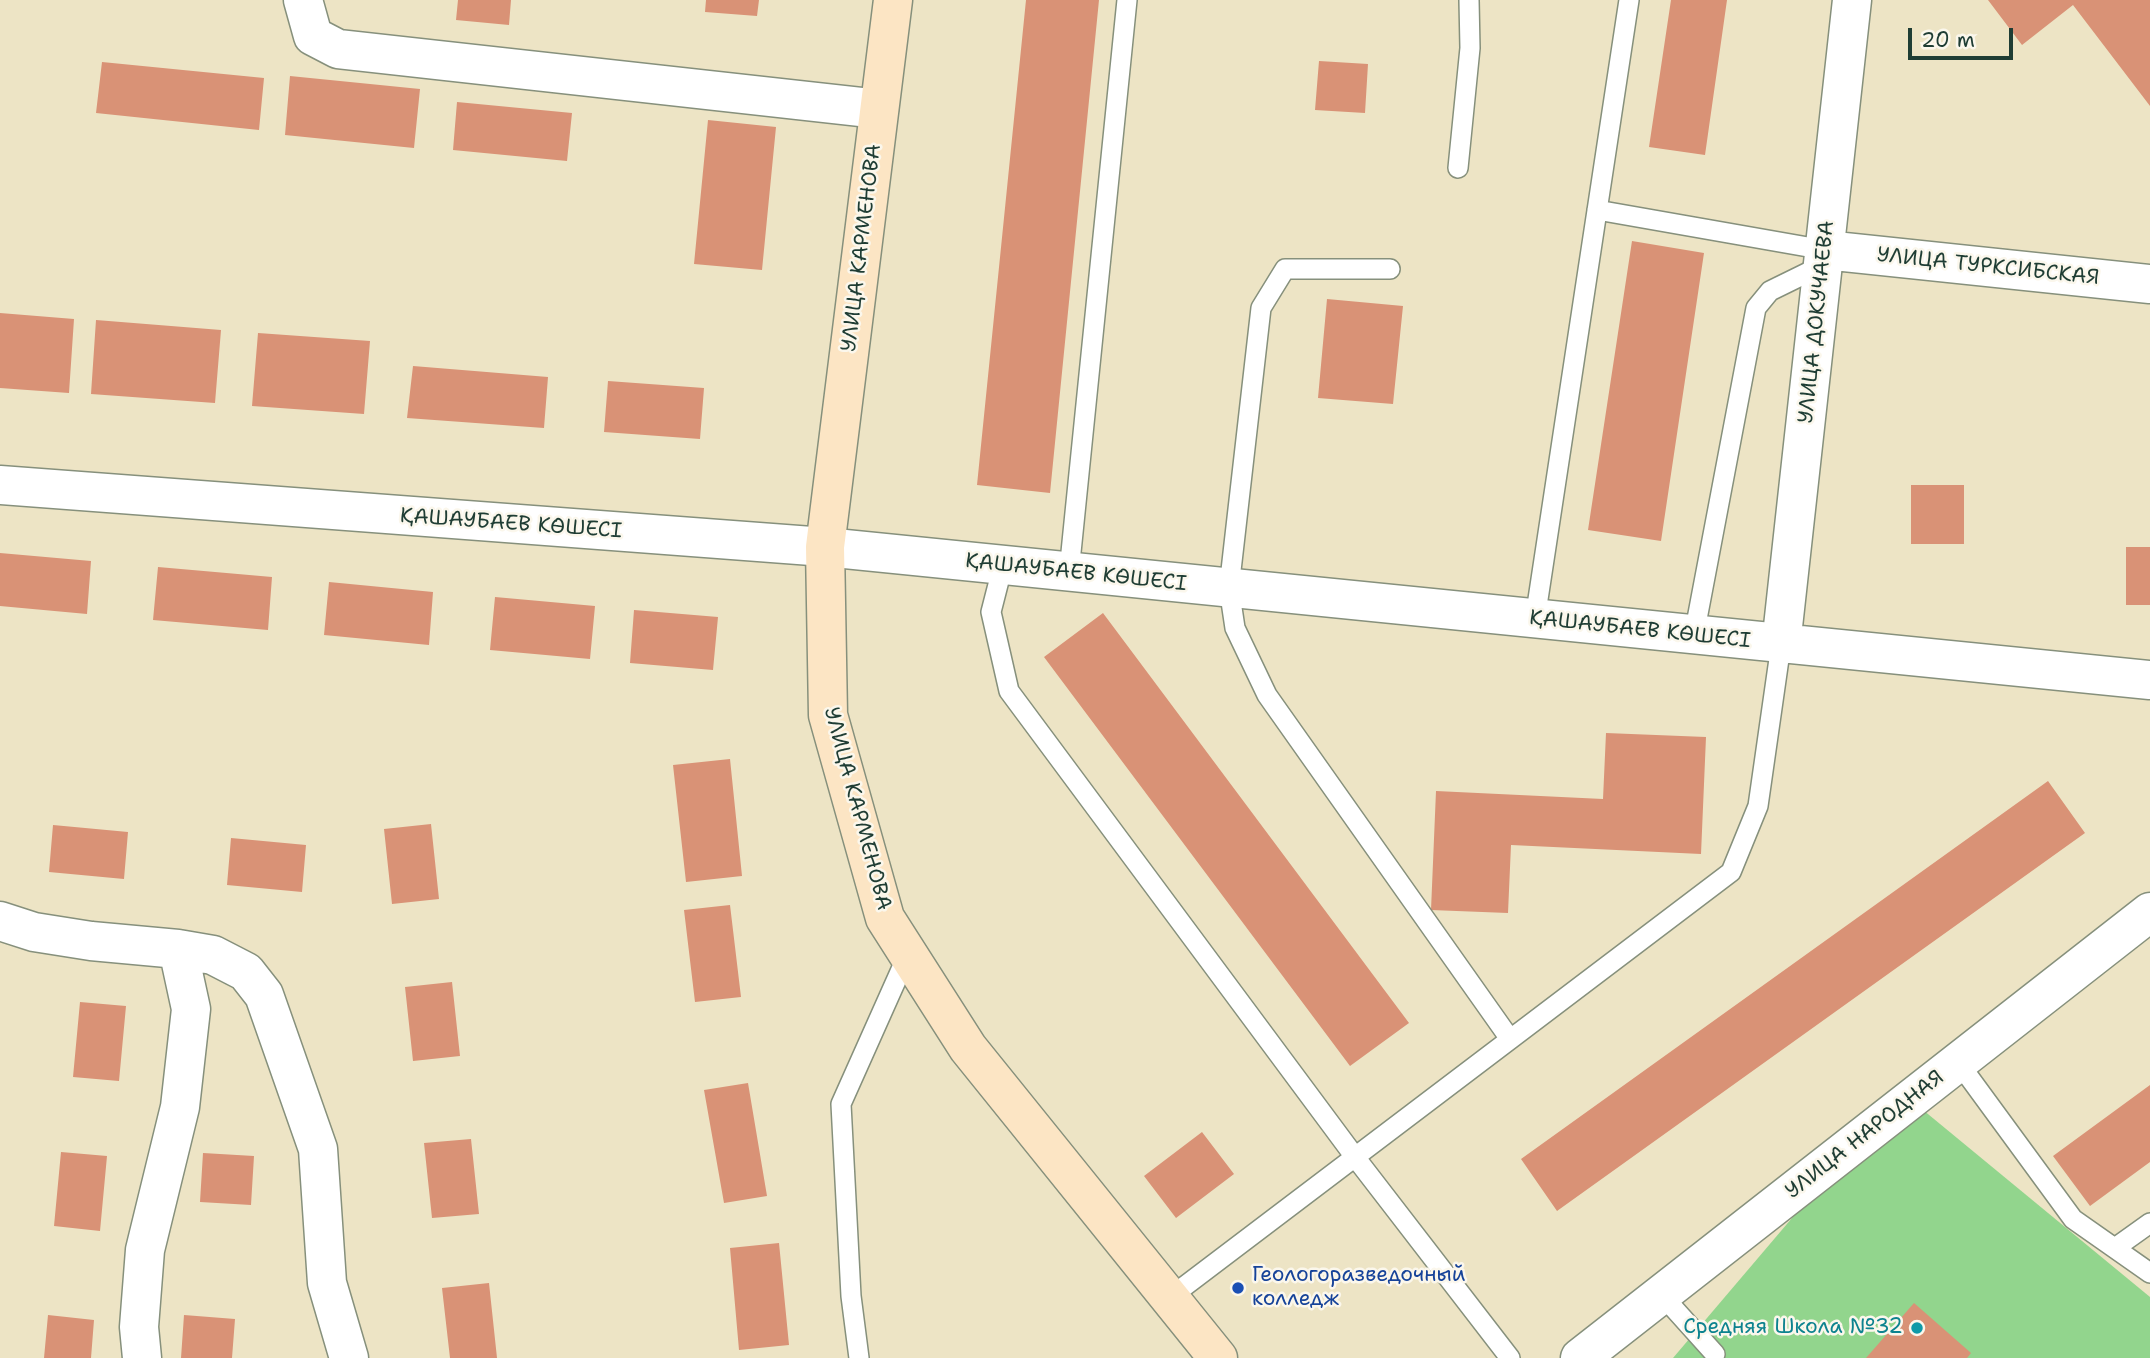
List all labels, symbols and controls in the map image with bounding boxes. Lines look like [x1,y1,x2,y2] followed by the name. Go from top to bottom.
[1912,14,2017,58] scale bar
[1921,26,1975,54] text: 20 m
[837,143,887,353] street label: УЛИЦА КАРМЕНОВА
[1794,219,1840,425] street label: УЛИЦА ДОКУЧАЕВА
[1875,243,2101,291] street label: УЛИЦА ТУРКСИБСКАЯ
[399,504,623,544] street label: ҚАШАУБАЕВ КӨШЕСІ
[964,549,1188,597] street label: ҚАШАУБАЕВ КӨШЕСІ
[1528,606,1752,654] street label: ҚАШАУБАЕВ КӨШЕСІ
[818,705,896,913] street label: УЛИЦА КАРМЕНОВА
[1781,1065,1949,1205] street label: УЛИЦА НАРОДНАЯ
[1252,1263,1466,1313] place label: Геологоразведочный колледж
[1230,1280,1246,1296] marker: Геологоразведочный колледж
[1683,1315,1903,1341] place label: Средняя Школа №32
[1909,1320,1925,1336] marker: Средняя Школа №32

